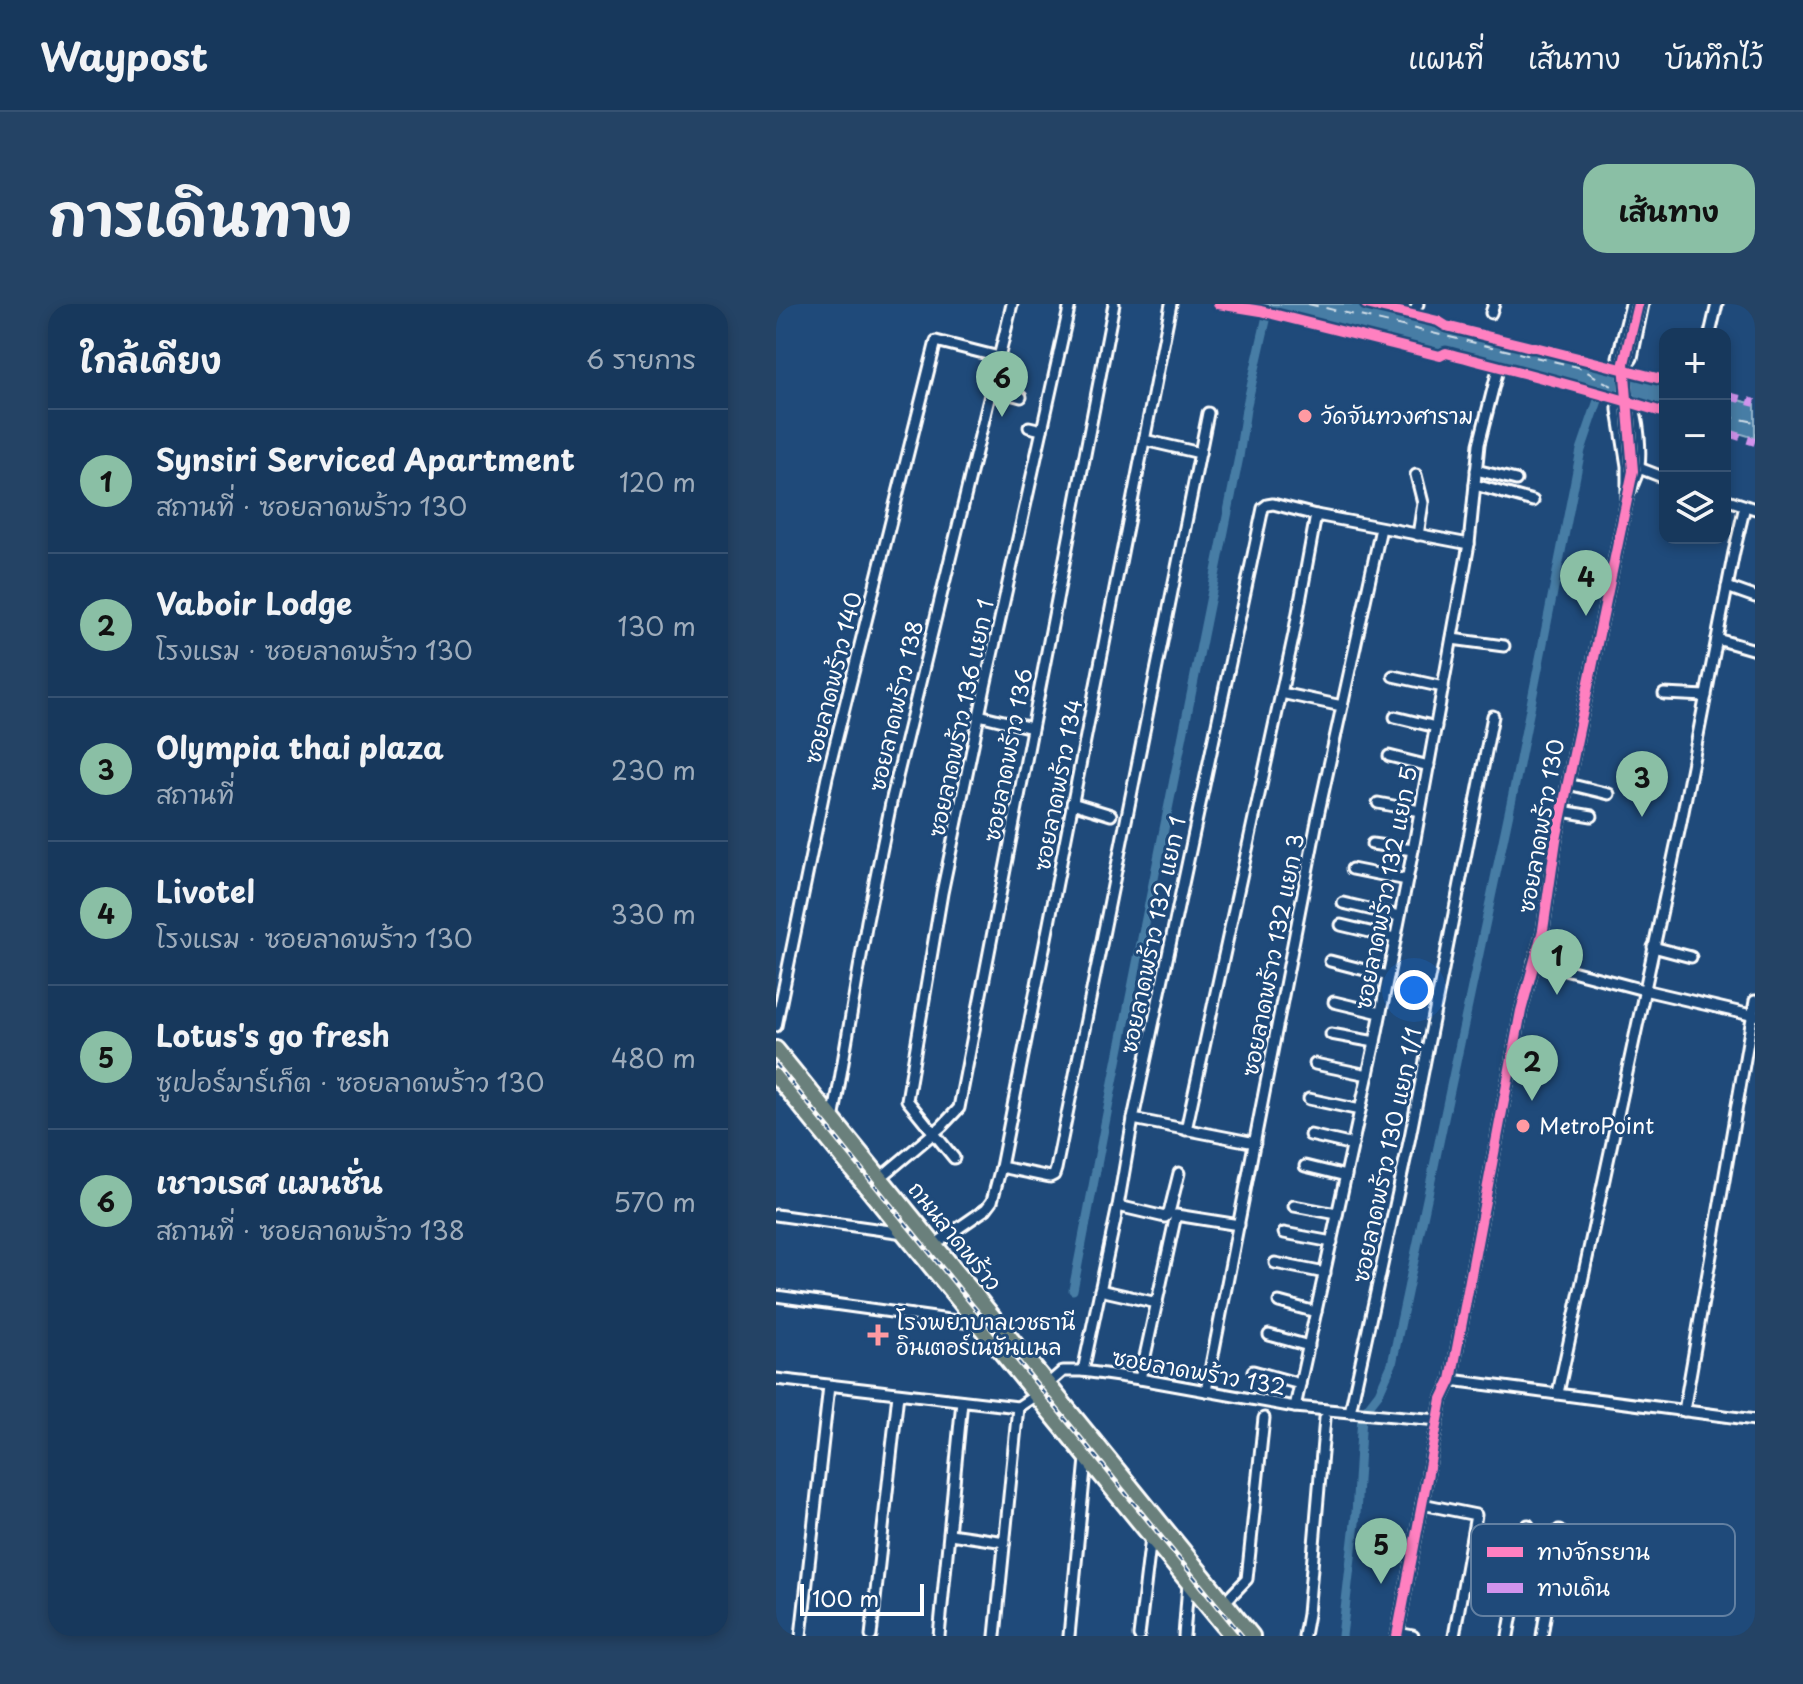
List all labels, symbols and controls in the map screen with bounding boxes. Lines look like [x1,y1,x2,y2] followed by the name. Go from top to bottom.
[40,27,208,84] text: Waypost
[1408,36,1484,79] text: แผนที่
[1528,36,1621,79] text: เส้นทาง
[1665,36,1763,79] text: บันทึกไว้
[1583,164,1755,253] button: เส้นทาง
[48,170,352,255] text: การเดินทาง
[1659,328,1731,544] map controls
[1659,328,1731,400] button: +
[80,333,222,385] text: ใกล้เคียง
[586,339,696,378] text: 6 รายการ
[976,351,1028,417] pin: 6
[1321,398,1473,431] place label: วัดจันทวงศาราม
[1659,400,1731,472] button: −
[1296,407,1314,425] marker: วัดจันทวงศาราม
[156,436,575,481] text: Synsiri Serviced Apartment
[100,462,112,501] text: 1
[619,462,696,501] text: 120 m
[1659,472,1731,544] button: layers
[156,486,467,525] text: สถานที่ · ซอยลาดพร้าว 130
[1560,550,1612,616] pin: 4
[156,580,352,625] text: Vaboir Lodge
[794,588,869,767] street label: ซอยลาดพร้าว 140
[918,596,1001,840] street label: ซอยลาดพร้าว 136 แยก 1
[97,606,115,645] text: 2
[617,606,696,645] text: 130 m
[859,617,930,794] street label: ซอยลาดพร้าว 138
[156,630,473,669] text: โรงแรม · ซอยลาดพร้าว 130
[974,665,1040,844] street label: ซอยลาดพร้าว 136
[1024,696,1089,874] street label: ซอยลาดพร้าว 134
[156,724,444,769] text: Olympia thai plaza
[1508,736,1571,915] street label: ซอยลาดพร้าว 130
[97,750,115,789] text: 3
[611,750,696,789] text: 230 m
[1616,751,1668,817] pin: 3
[1345,763,1424,1012] street label: ซอยลาดพร้าว 132 แยก 5
[156,774,235,813] text: สถานที่
[1110,813,1193,1056] street label: ซอยลาดพร้าว 132 แยก 1
[1232,830,1311,1079] street label: ซอยลาดพร้าว 132 แยก 3
[156,868,255,913] text: Livotel
[97,894,115,933] text: 4
[611,894,696,933] text: 330 m
[156,918,473,957] text: โรงแรม · ซอยลาดพร้าว 130
[1531,929,1583,995] pin: 1
[1394,970,1434,1010] your location
[156,1012,390,1057] text: Lotus's go fresh
[1342,1024,1429,1285] street label: ซอยลาดพร้าว 130 แยก 1/1
[1506,1035,1558,1101] pin: 2
[98,1038,114,1077] text: 5
[611,1038,696,1077] text: 480 m
[156,1062,544,1101] text: ซูเปอร์มาร์เก็ต · ซอยลาดพร้าว 130
[1539,1108,1654,1141] place label: MetroPoint
[1514,1117,1532,1135] marker: MetroPoint
[156,1159,383,1204] text: เชาวเรศ แมนชั่น
[902,1173,1011,1297] street label: ถนนลาดพร้าว
[97,1182,115,1221] text: 6
[613,1182,696,1221] text: 570 m
[156,1210,465,1249] text: สถานที่ · ซอยลาดพร้าว 138
[896,1304,1076,1362] place label: โรงพยาบาลเวชธานี อินเตอร์เนชันแนล
[867,1324,889,1346] marker: โรงพยาบาลเวชธานี อินเตอร์เนชันแนล
[1110,1339,1289,1402] street label: ซอยลาดพร้าว 132
[1355,1518,1407,1584] pin: 5
[1471,1524,1735,1616] legend
[1537,1534,1650,1567] text: ทางจักรยาน
[1537,1570,1610,1603] text: ทางเดิน
[800,1580,924,1616] scale bar
[812,1581,879,1614] text: 100 m

